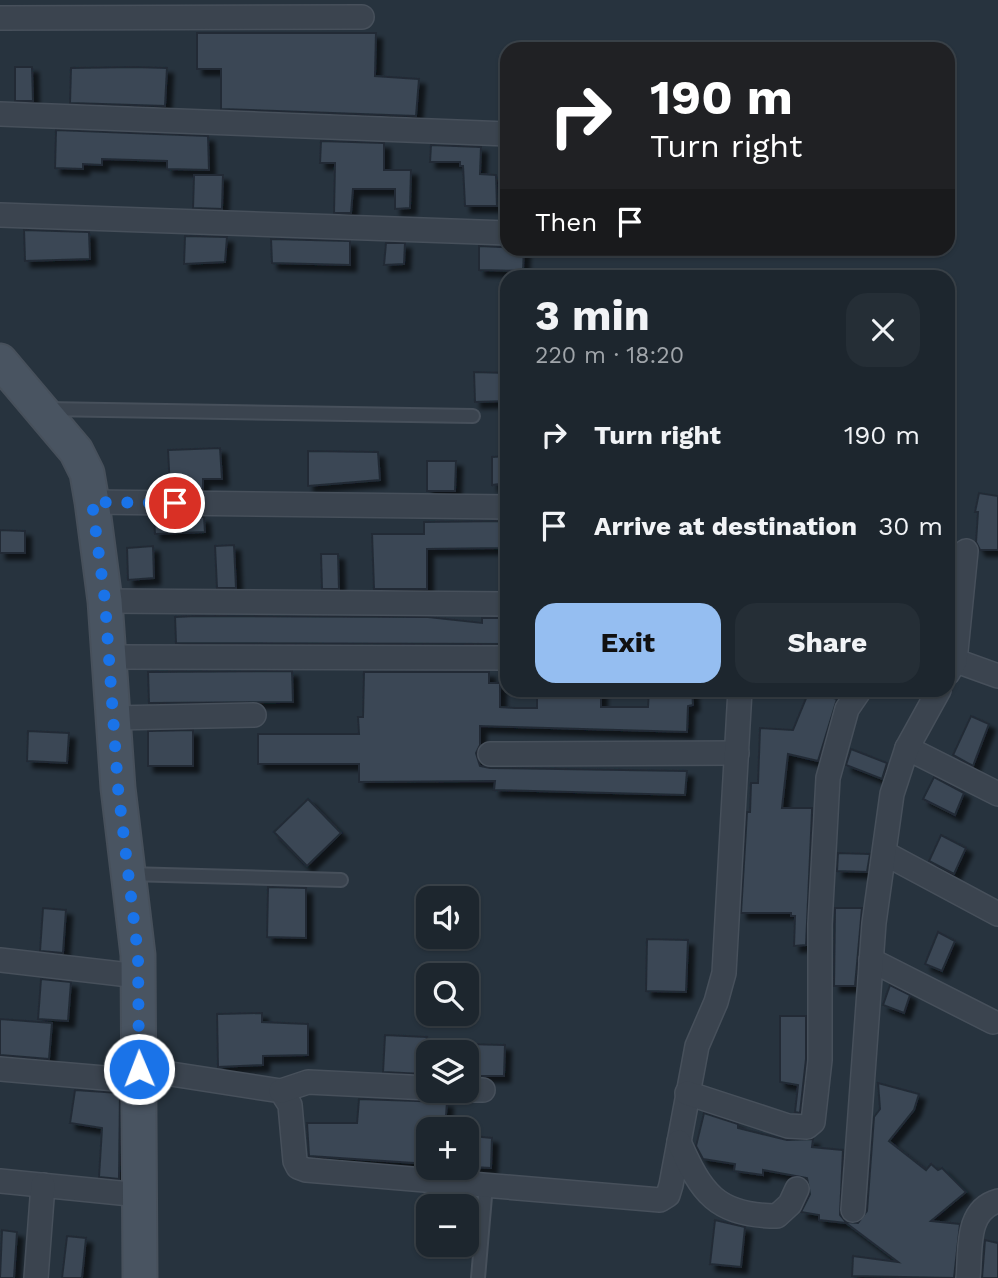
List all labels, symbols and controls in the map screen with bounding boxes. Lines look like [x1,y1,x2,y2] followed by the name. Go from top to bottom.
[650,68,793,126] text: 190 m
[535,70,626,161] icon: right
[650,127,802,165] text: Turn right
[611,203,649,241] icon: arrive
[535,207,597,237] text: Then
[535,291,650,340] text: 3 min
[846,293,920,367] button: close
[535,342,684,369] text: 220 m · 18:20
[535,416,573,454] icon: right
[594,420,721,450] text: Turn right
[844,420,920,450] text: 190 m
[145,473,205,533] pin
[156,484,194,522] icon: arrive
[535,507,573,545] icon: arrive
[594,511,857,541] text: Arrive at destination
[878,511,943,541] text: 30 m
[535,603,721,683] button: Exit
[735,603,920,683] button: Share
[416,886,479,1257] map controls
[416,886,479,949] button: sound
[416,963,479,1026] button: search
[102,1032,176,1106] position arrow
[416,1040,479,1103] button: layers
[416,1117,479,1180] button: +
[416,1194,479,1257] button: −

